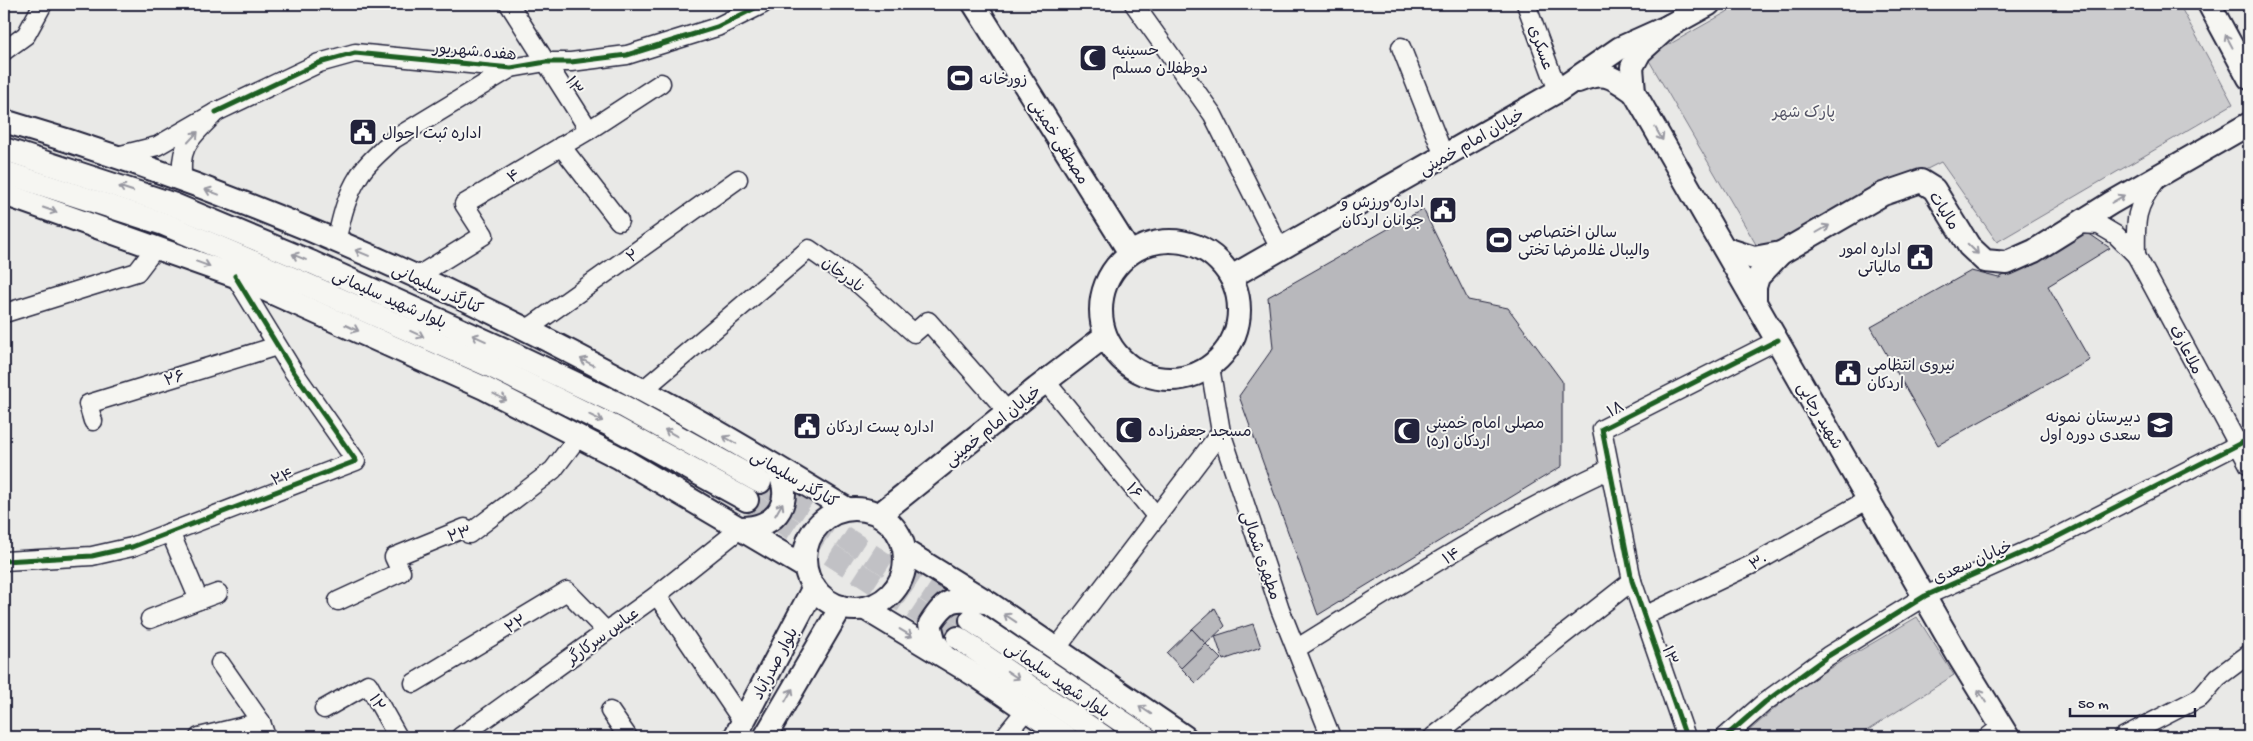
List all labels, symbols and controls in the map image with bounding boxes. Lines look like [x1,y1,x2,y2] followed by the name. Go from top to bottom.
[1522,23,1556,73] street label: عسکری
[2224,34,2233,49] one-way arrow
[430,40,517,67] street label: هفده شهریور
[1078,43,1108,73] mosque icon: حسینیه دوطفلان مسلم
[1112,43,1208,80] place label: حسینیه دوطفلان مسلم
[945,63,975,93] sports icon: زورخانه
[979,72,1027,91] place label: زورخانه
[559,74,585,100] street label: ۱۳
[1023,97,1091,189] street label: مصطفی خمینی
[1771,105,1835,124] park label: پارک شهر
[1417,106,1529,182] street label: خیابان امام خمینی
[348,117,378,147] public building icon: اداره ثبت احوال
[382,126,481,145] place label: اداره ثبت احوال
[1654,126,1664,140] one-way arrow
[187,130,199,143] one-way arrow
[505,167,525,189] street label: ۴
[119,184,134,193] one-way arrow
[205,187,220,196] one-way arrow
[1923,189,1961,235] street label: مالیات
[2111,193,2125,203] one-way arrow
[1339,195,1424,232] place label: اداره ورزش و جوانان اردکان
[1428,195,1458,225] public building icon: اداره ورزش و جوانان اردکان
[42,206,57,215] one-way arrow
[1815,224,1830,234] one-way arrow
[1484,225,1514,255] sports icon: سالن اختصاصی والیبال غلامرضا تختی
[1518,225,1650,262] place label: سالن اختصاصی والیبال غلامرضا تختی
[1838,242,1901,279] place label: اداره امور مالیاتی
[1905,242,1935,272] public building icon: اداره امور مالیاتی
[1967,243,1979,255] one-way arrow
[624,247,644,269] street label: ۲
[355,248,370,258] one-way arrow
[291,252,307,261] one-way arrow
[817,255,867,299] street label: نادرخان
[388,259,486,321] street label: کنارگذر سلیمانی
[195,260,210,269] one-way arrow
[329,268,449,335] street label: بلوار شهید سلیمانی
[2163,323,2205,378] street label: ملاعارف
[344,324,359,333] one-way arrow
[409,330,424,340] one-way arrow
[472,332,487,342] one-way arrow
[580,357,595,367] one-way arrow
[1833,358,1863,388] public building icon: نیروی انتظامی اردکان
[1867,358,1955,395] place label: نیروی انتظامی اردکان
[162,368,188,392] street label: ۲۶
[1791,380,1845,454] street label: شهید رجایی
[942,383,1046,472] street label: خیابان امام خمینی
[492,392,507,402] one-way arrow
[1605,399,1628,423] street label: ۱۸
[2040,410,2141,447] place label: دبیرستان نمونه سعدی دوره اول
[2145,410,2175,440] school or university icon: دبیرستان نمونه سعدی دوره اول
[792,411,822,441] public building icon: اداره پست اردکان
[588,414,603,423] one-way arrow
[1114,415,1144,445] mosque icon: مسجد جعفرزاده
[1392,416,1422,446] mosque icon: مصلی امام خمینی (ره) اردکان
[1426,416,1544,453] place label: مصلی امام خمینی (ره) اردکان
[826,420,934,439] place label: اداره پست اردکان
[1148,424,1251,443] place label: مسجد جعفرزاده
[664,428,679,438] one-way arrow
[723,435,737,445] one-way arrow
[746,446,842,514] street label: کنارگذر سلیمانی
[269,466,297,492] street label: ۲۴
[1120,480,1145,504] street label: ۱۶
[774,502,784,517] one-way arrow
[1235,509,1283,603] street label: مطهری شمالی
[446,524,474,549] street label: ۲۳
[1931,538,2016,590] street label: خیابان سعدی
[1440,545,1465,571] street label: ۱۴
[1747,551,1772,577] street label: ۳۰
[561,603,644,672] street label: عباس سرکارگر
[503,612,531,640] street label: ۲۲
[1004,613,1018,623] one-way arrow
[749,625,804,704] street label: بلوار صدرآباد
[898,629,912,639] one-way arrow
[1000,640,1112,724] street label: بلوار شهید سلیمانی
[1656,644,1680,668] street label: ۱۳
[1006,670,1020,680] one-way arrow
[2070,686,2196,718] scale bar
[784,687,794,702] one-way arrow
[1977,689,1987,703] one-way arrow
[363,692,387,716] street label: ۱۲
[2078,696,2109,714] text: 50 m
[1138,705,1152,715] one-way arrow

